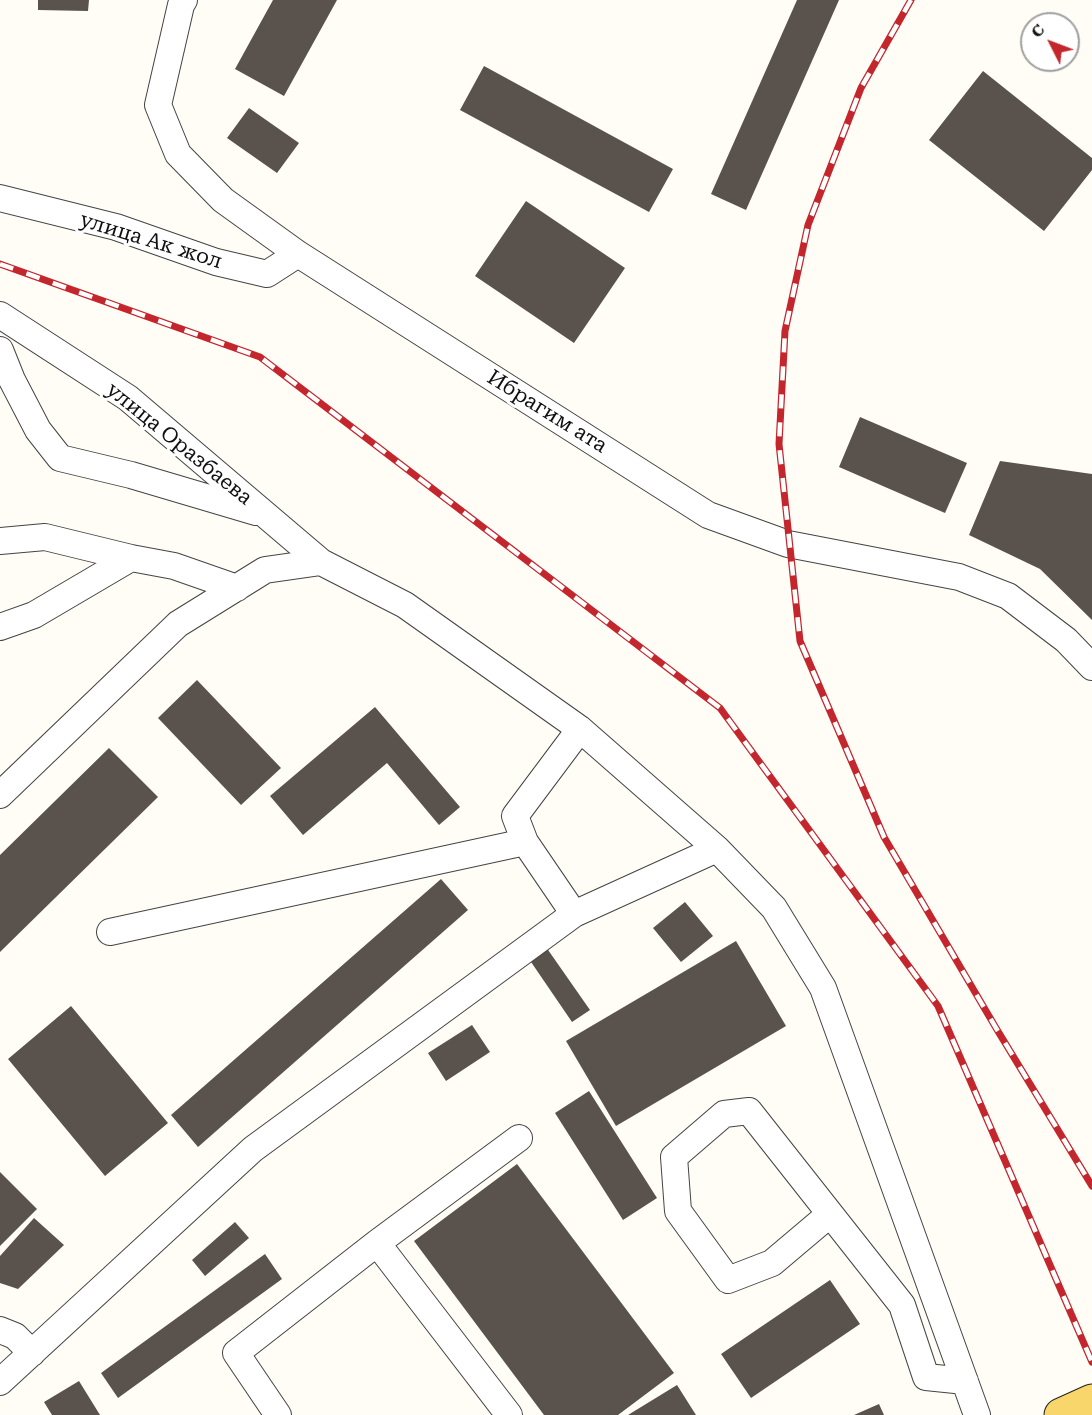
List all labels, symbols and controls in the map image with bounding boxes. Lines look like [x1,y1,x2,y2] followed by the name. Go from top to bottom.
[1020,12,1080,72] north arrow
[1027,20,1049,41] text: С
[77,207,225,275] street label: улица Ак жол
[482,365,612,459] street label: Ибрагим ата
[101,377,257,511] street label: улица Оразбаева

